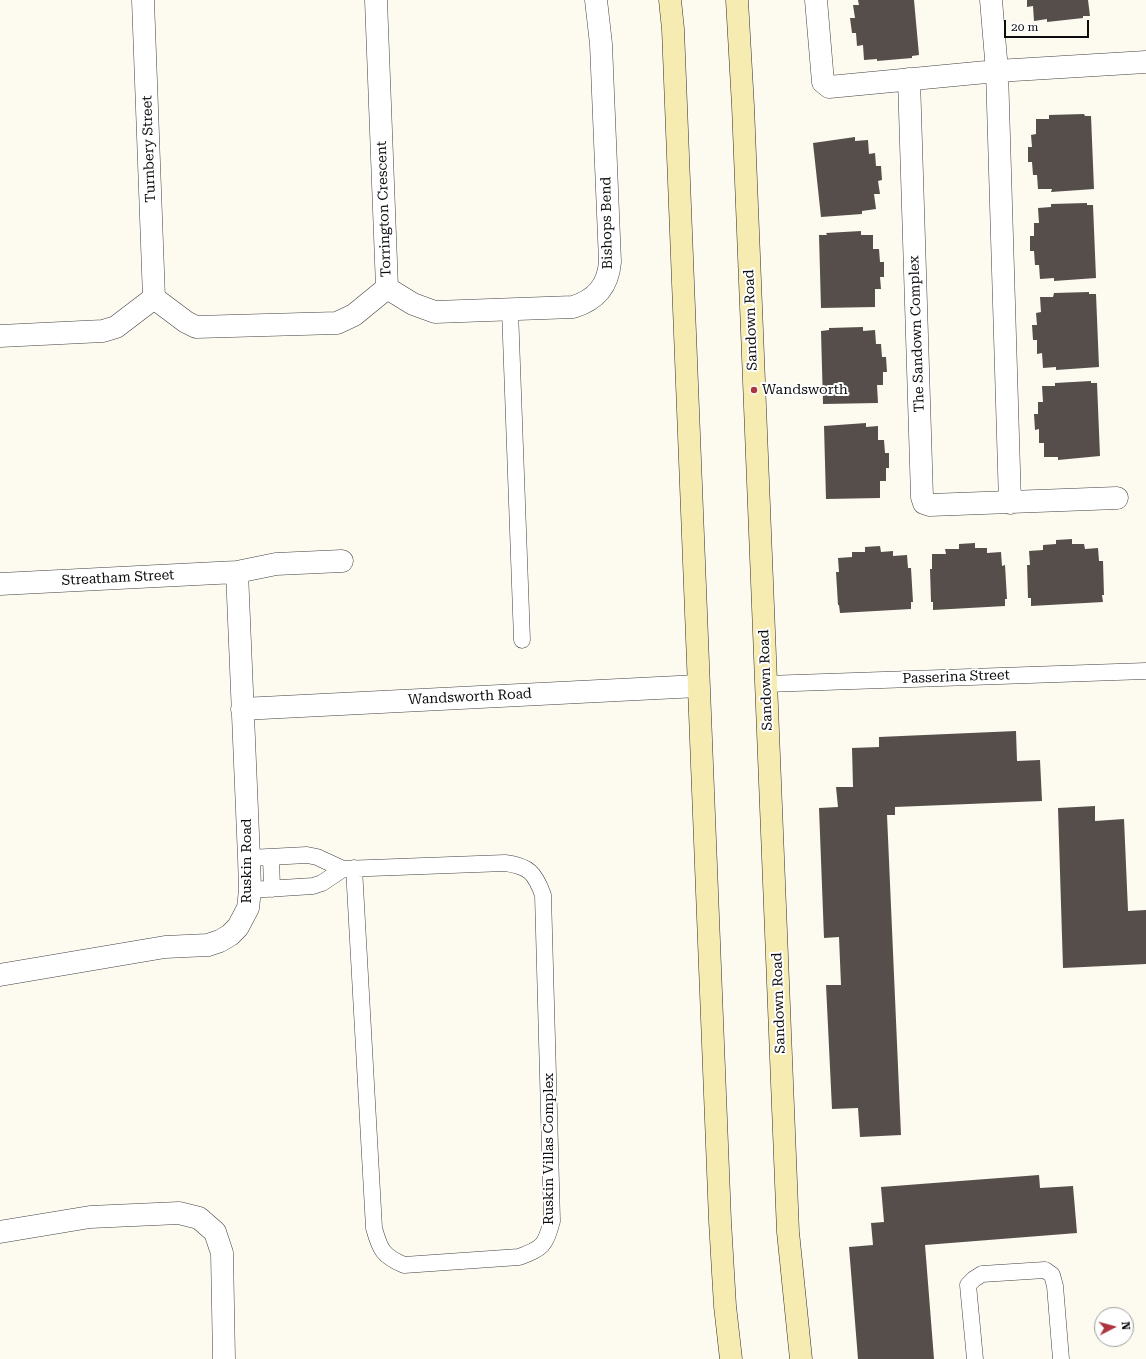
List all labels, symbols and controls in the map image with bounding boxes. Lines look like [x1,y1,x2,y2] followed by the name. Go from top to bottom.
[1006,12,1091,38] scale bar
[1011,20,1038,34] text: 20 m
[139,95,159,203] street label: Turnbery Street
[373,141,395,277] street label: Torrington Crescent
[598,177,616,269] street label: Bishops Bend
[906,255,928,413] street label: The Sandown Complex
[741,269,761,371] street label: Sandown Road
[762,382,848,398] place label: Wandsworth
[749,385,759,395] marker: Wandsworth
[61,567,175,589] street label: Streatham Street
[756,629,776,731] street label: Sandown Road
[902,667,1010,687] street label: Passerina Street
[408,685,532,709] street label: Wandsworth Road
[239,818,255,904] street label: Ruskin Road
[769,952,789,1054] street label: Sandown Road
[541,1073,557,1225] street label: Ruskin Villas Complex
[1094,1307,1134,1347] north arrow
[1119,1321,1132,1331] text: N

